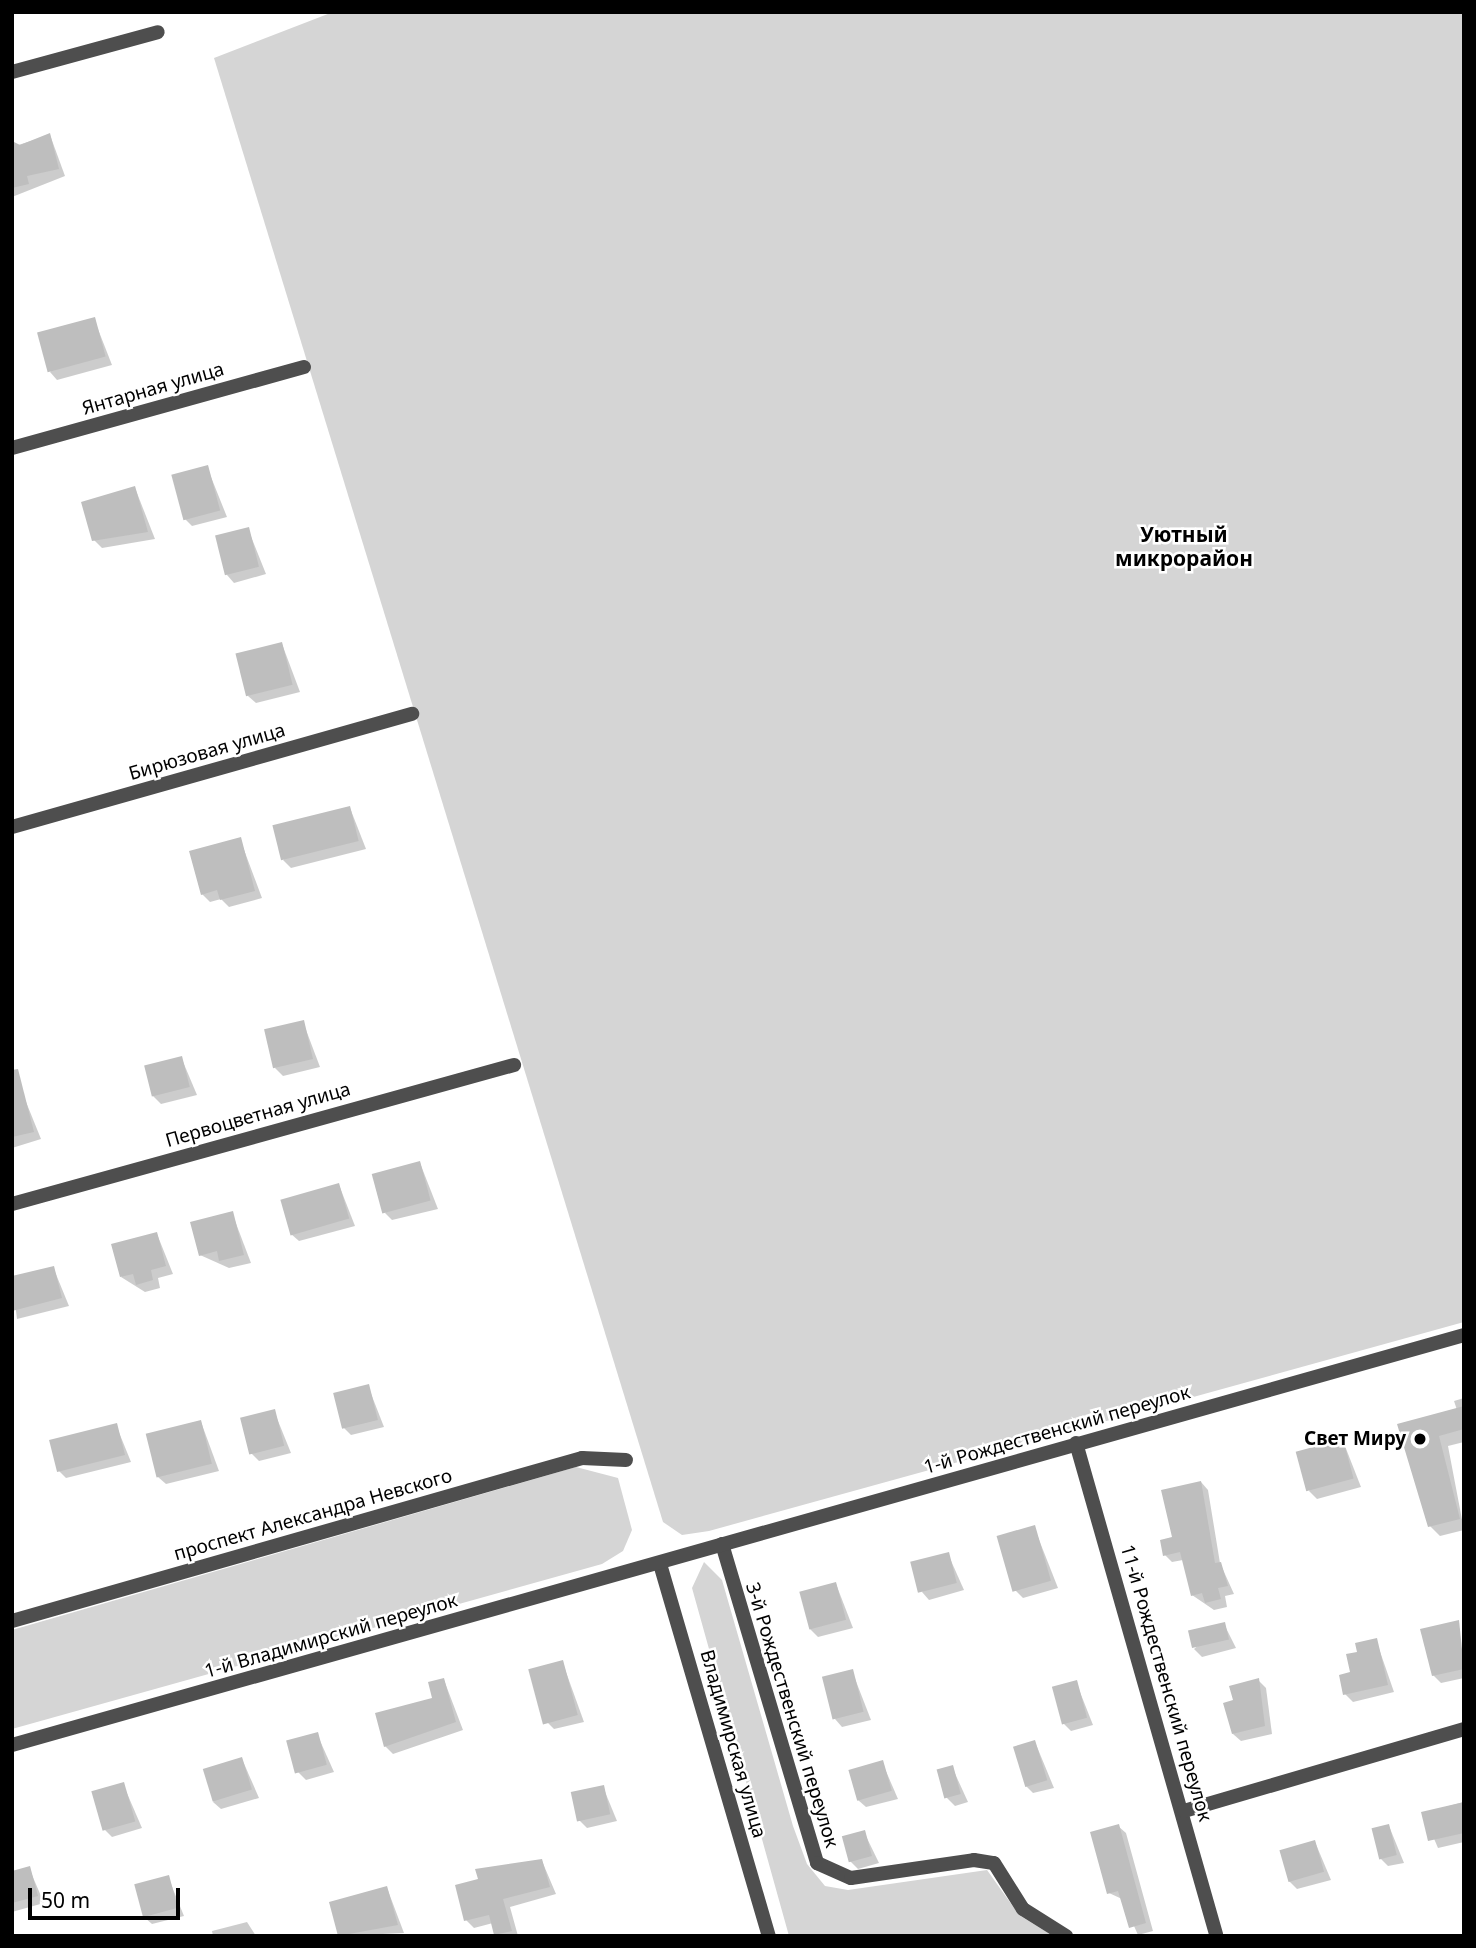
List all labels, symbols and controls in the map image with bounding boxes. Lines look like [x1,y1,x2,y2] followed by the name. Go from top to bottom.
[79,358,227,420] street label: Янтарная улица
[1115,521,1253,571] district label: Уютный микрорайон
[126,719,288,785] street label: Бирюзовая улица
[163,1078,353,1152] street label: Первоцветная улица
[921,1381,1193,1479] street label: 1-й Рождественский переулок
[1304,1428,1406,1450] place label: Свет Миру
[1412,1431,1428,1447] marker: Свет Миру
[171,1464,455,1566] street label: проспект Александра Невского
[1115,1542,1217,1824] street label: 11-й Рождественский переулок
[741,1580,843,1850] street label: 3-й Рождественский переулок
[202,1589,460,1683] street label: 1-й Владимирский переулок
[695,1647,771,1841] street label: Владимирская улица
[32,1874,184,1918] scale bar
[41,1886,90,1914] text: 50 m

